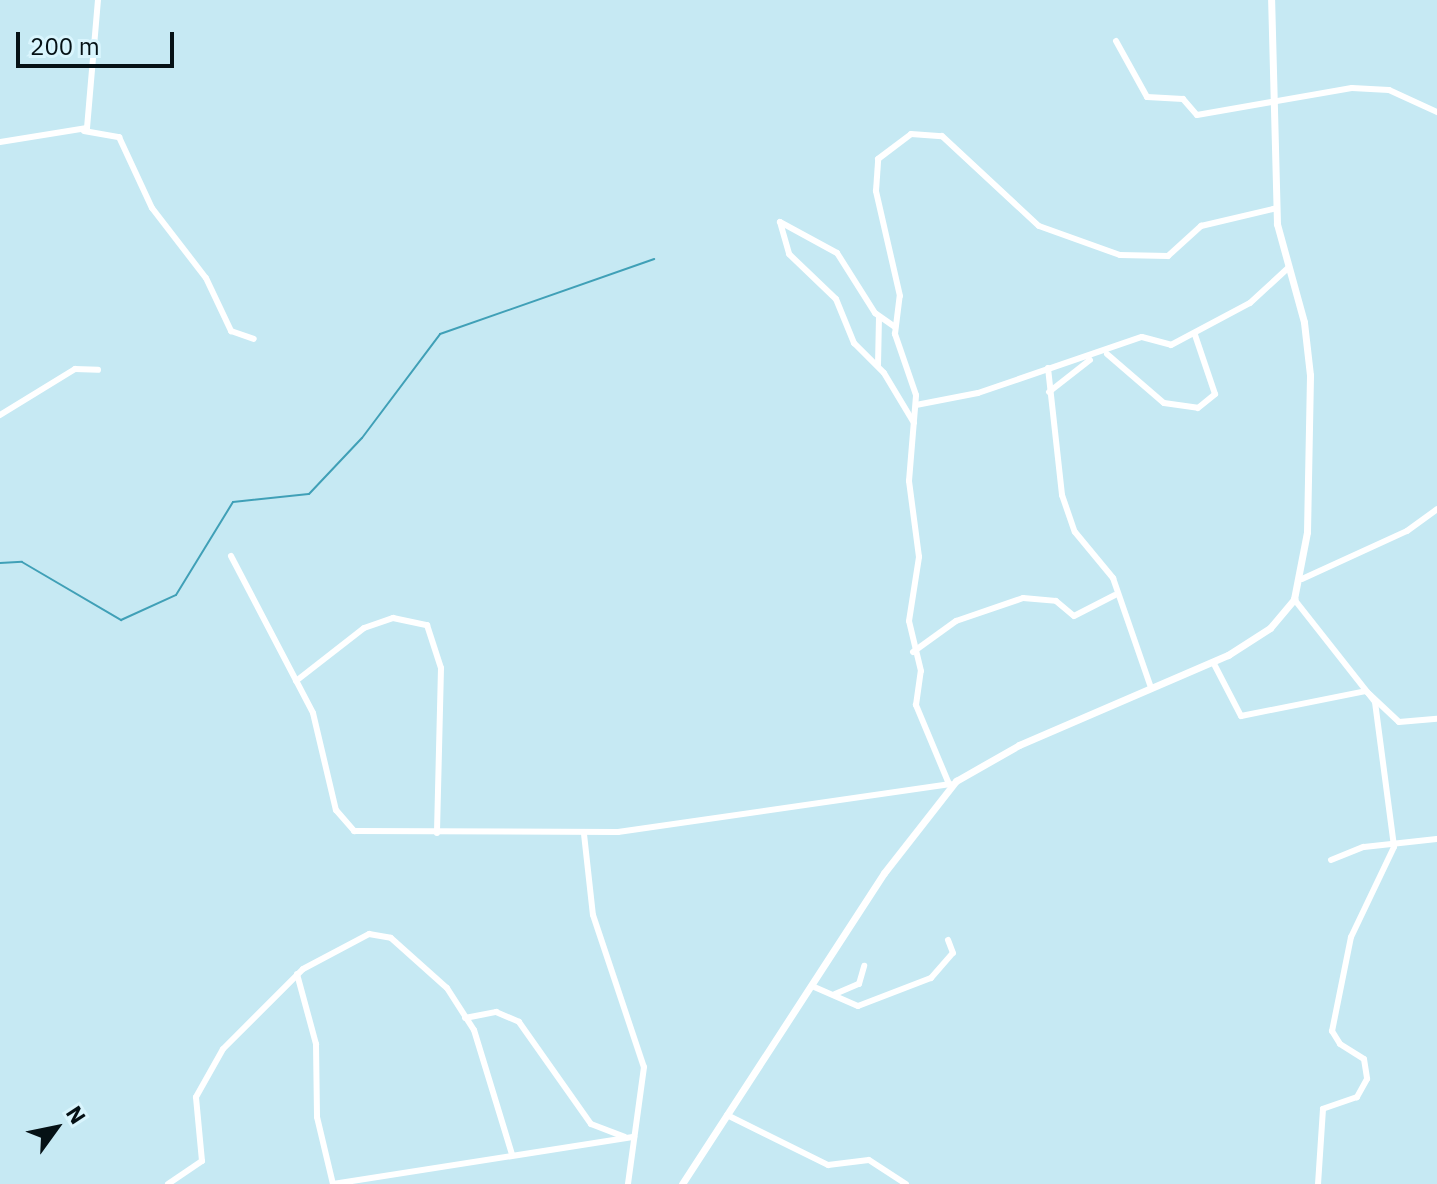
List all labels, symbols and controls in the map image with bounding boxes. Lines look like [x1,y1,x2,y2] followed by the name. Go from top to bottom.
[20,16,178,66] scale bar
[30,30,100,62] text: 200 m
[16,1088,96,1168] north arrow
[60,1100,93,1129] text: N

